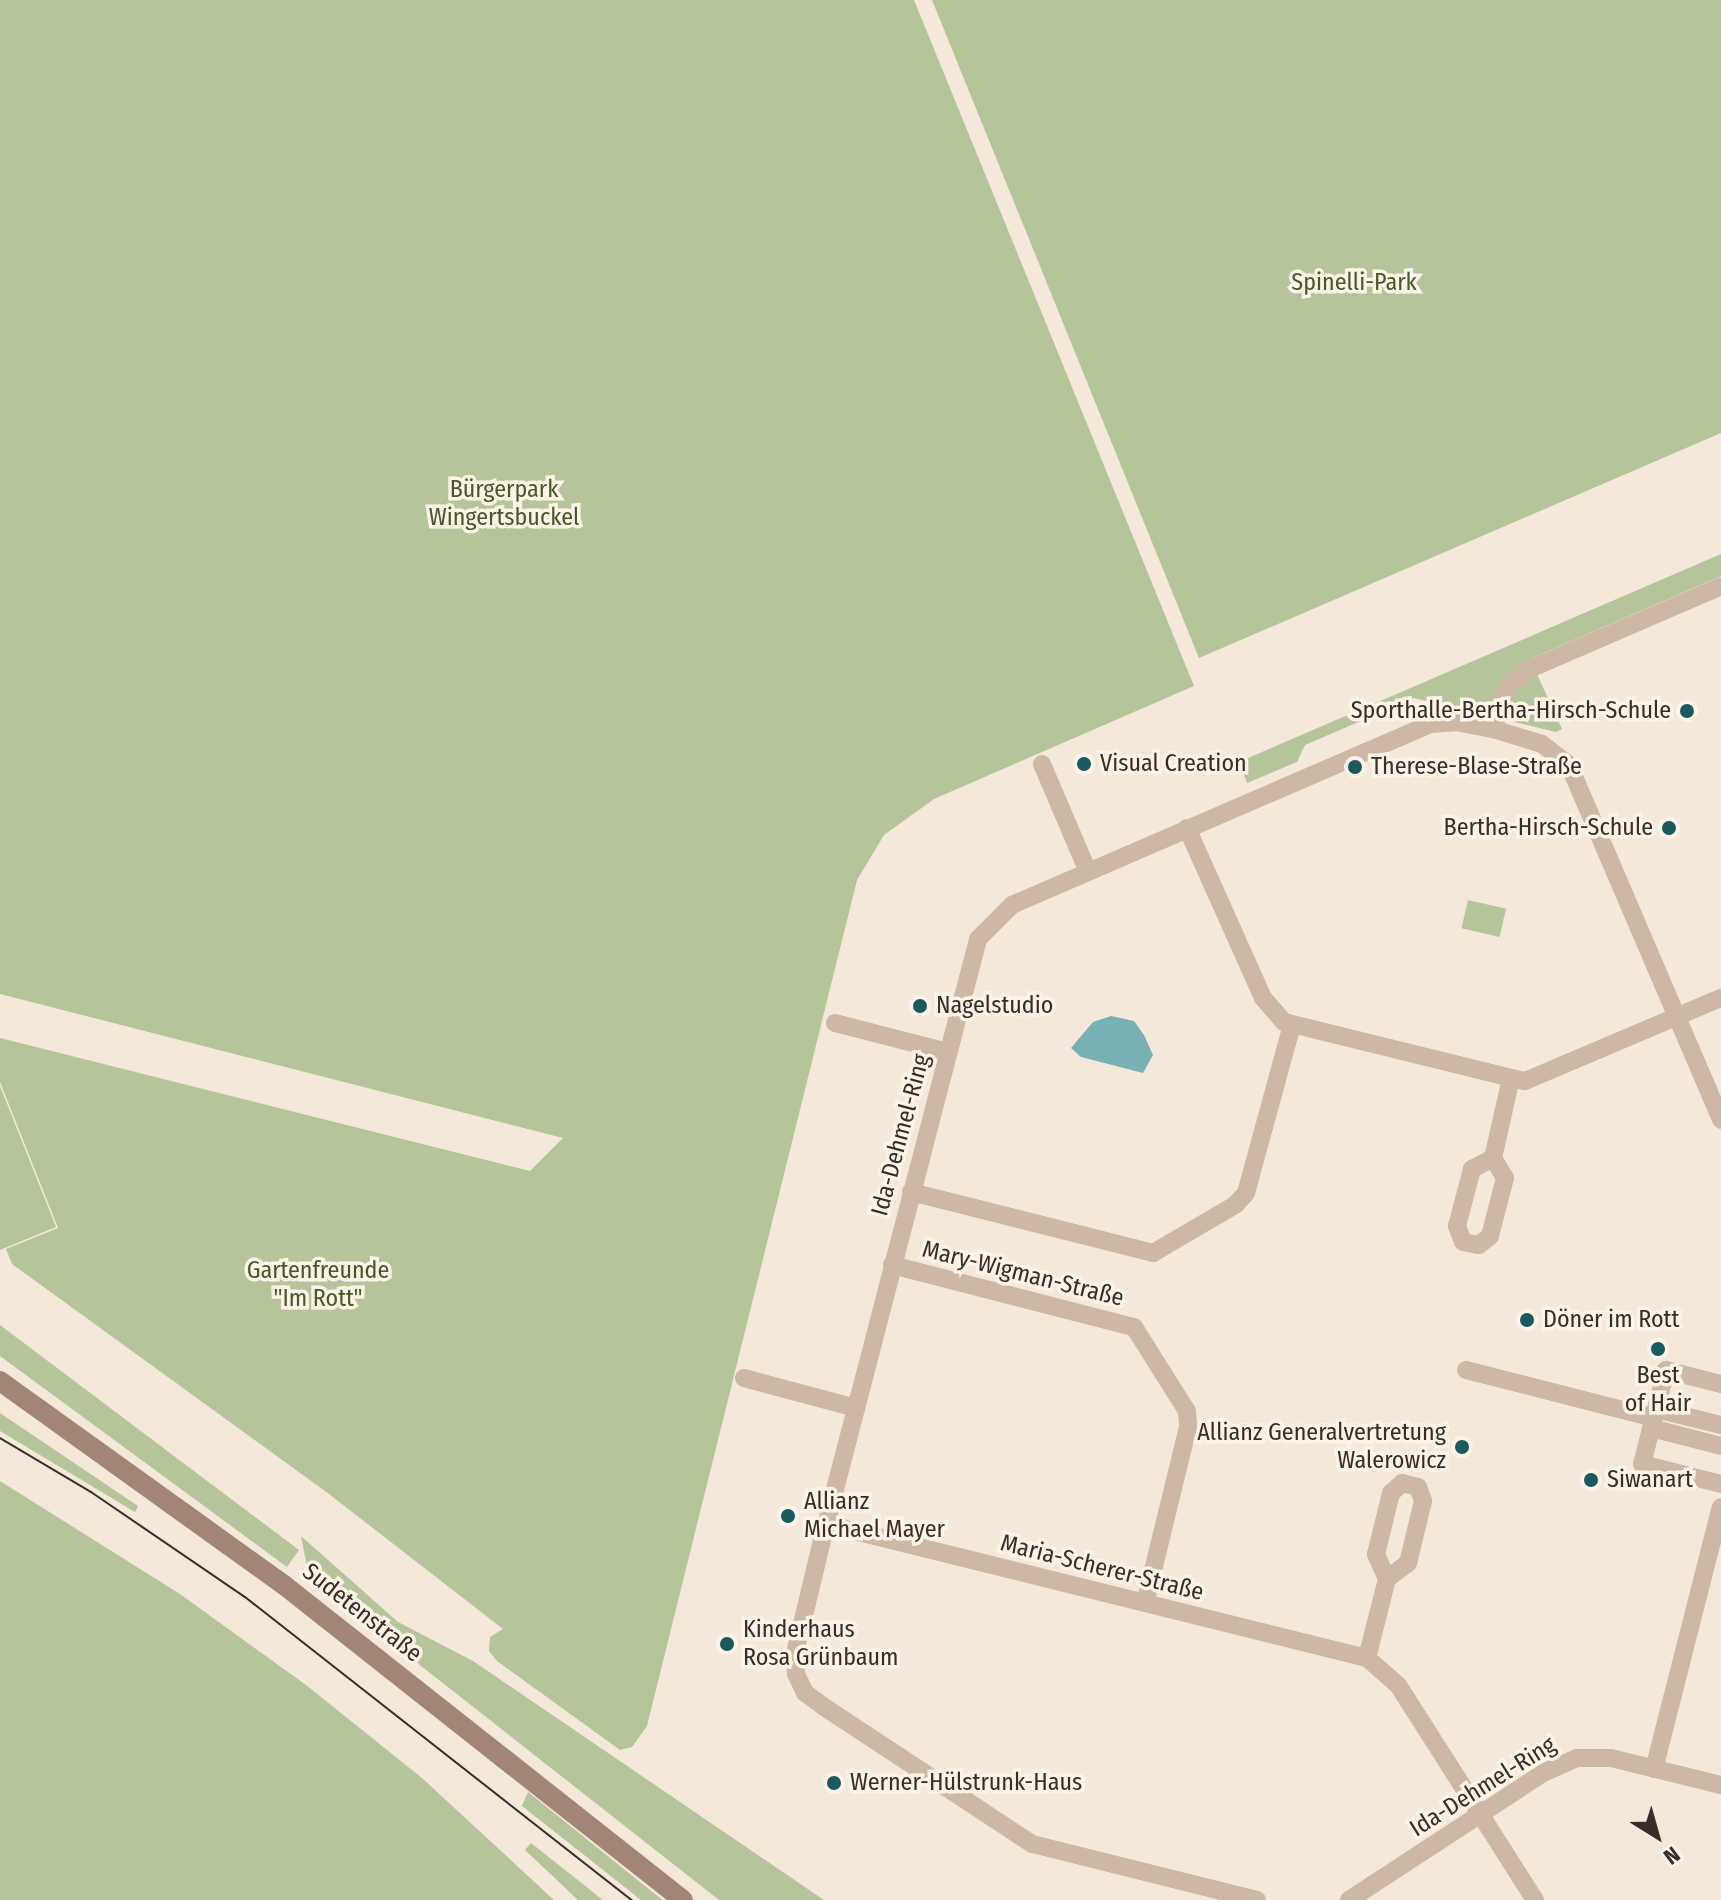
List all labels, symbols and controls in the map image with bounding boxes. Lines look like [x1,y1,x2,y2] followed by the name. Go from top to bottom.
[1291,269,1417,297] park label: Spinelli-Park
[429,476,579,532] park label: Bürgerpark Wingertsbuckel
[1351,697,1671,725] place label: Sporthalle-Bertha-Hirsch-Schule
[1678,702,1696,720] marker: Sporthalle-Bertha-Hirsch-Schule
[1100,750,1247,778] place label: Visual Creation
[1371,753,1582,781] place label: Therese-Blase-Straße
[1075,755,1093,773] marker: Visual Creation
[1346,758,1364,776] marker: Therese-Blase-Straße
[1444,814,1653,842] place label: Bertha-Hirsch-Schule
[1660,819,1678,837] marker: Bertha-Hirsch-Schule
[936,992,1053,1020] place label: Nagelstudio
[911,997,929,1015] marker: Nagelstudio
[866,1051,936,1219] street label: Ida-Dehmel-Ring
[919,1235,1127,1313] street label: Mary-Wigman-Straße
[247,1257,389,1313] park label: Gartenfreunde "Im Rott"
[1543,1306,1679,1334] place label: Döner im Rott
[1518,1311,1536,1329] marker: Döner im Rott
[1649,1340,1667,1358] marker: Best of Hair
[1625,1362,1691,1418] place label: Best of Hair
[1197,1419,1446,1475] place label: Allianz Generalvertretung Walerowicz
[1453,1438,1471,1456] marker: Allianz Generalvertretung Walerowicz
[1607,1466,1693,1494] place label: Siwanart
[1582,1471,1600,1489] marker: Siwanart
[804,1488,945,1544] place label: Allianz Michael Mayer
[779,1507,797,1525] marker: Allianz Michael Mayer
[997,1529,1207,1607] street label: Maria-Scherer-Straße
[297,1558,427,1668] street label: Sudetenstraße
[743,1616,898,1672] place label: Kinderhaus Rosa Grünbaum
[718,1635,736,1653] marker: Kinderhaus Rosa Grünbaum
[1405,1731,1561,1843] street label: Ida-Dehmel-Ring
[850,1769,1082,1797] place label: Werner-Hülstrunk-Haus
[825,1774,843,1792] marker: Werner-Hülstrunk-Haus
[1617,1796,1697,1876] north arrow
[1658,1841,1685,1870] text: N

